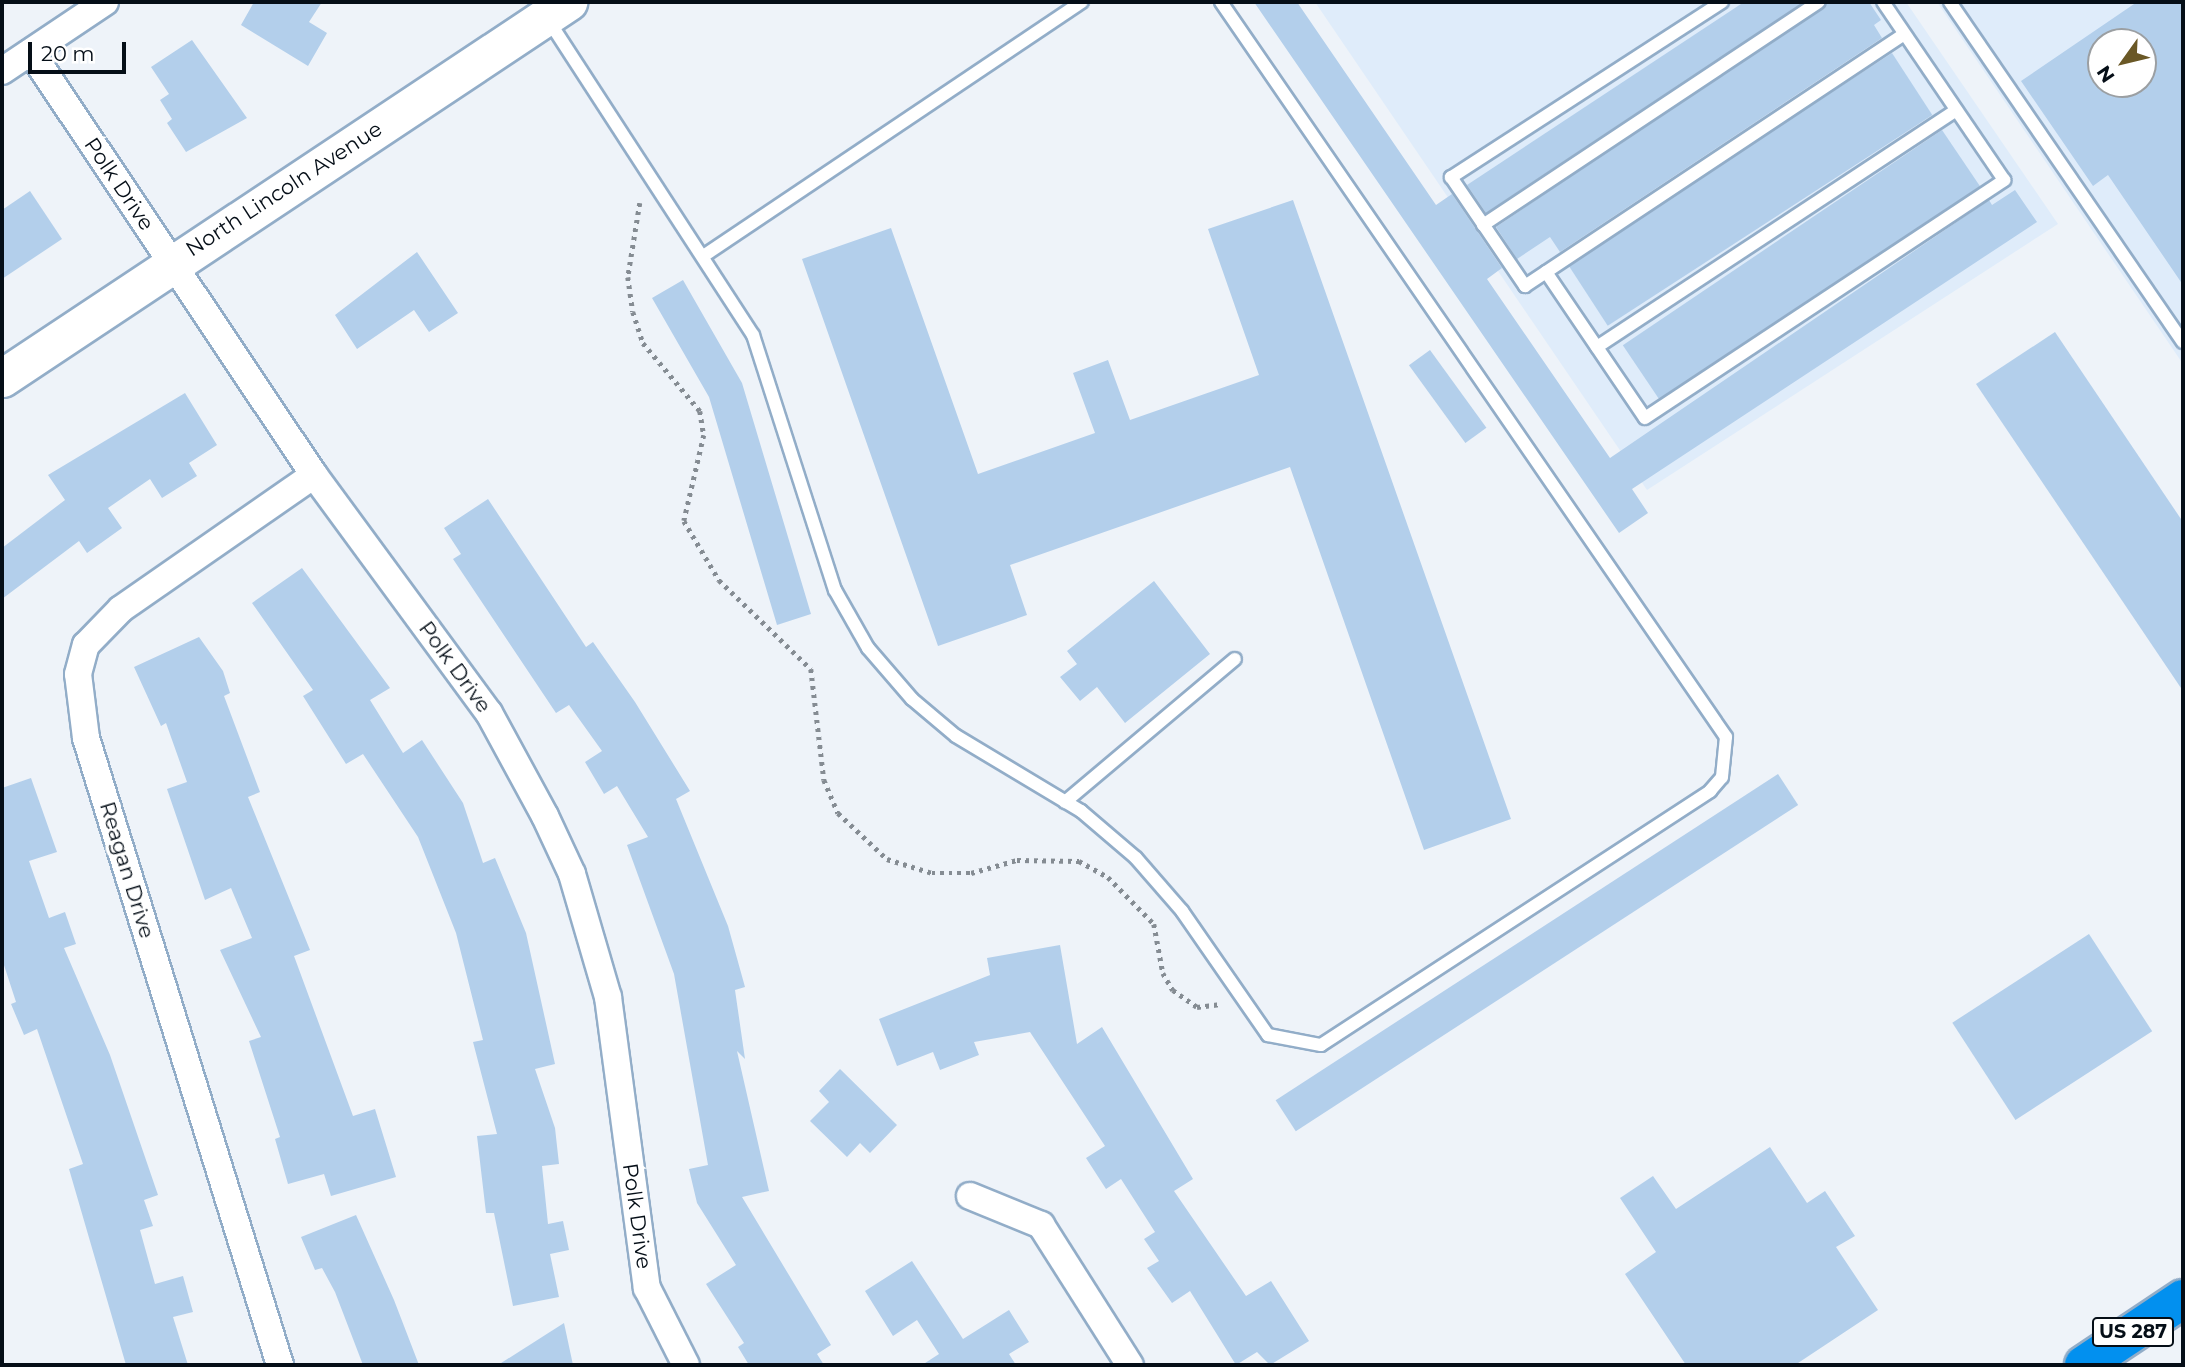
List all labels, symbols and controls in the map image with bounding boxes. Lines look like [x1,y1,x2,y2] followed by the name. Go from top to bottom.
[32,28,130,72] scale bar
[2087,28,2157,98] north arrow
[41,41,95,66] text: 20 m
[2092,61,2120,87] text: N
[181,116,387,262] street label: North Lincoln Avenue
[79,133,159,235] street label: Polk Drive
[413,616,497,718] street label: Polk Drive
[94,799,160,941] street label: Reagan Drive
[617,1161,657,1271] street label: Polk Drive
[2091,1316,2175,1348] road number: US 287

